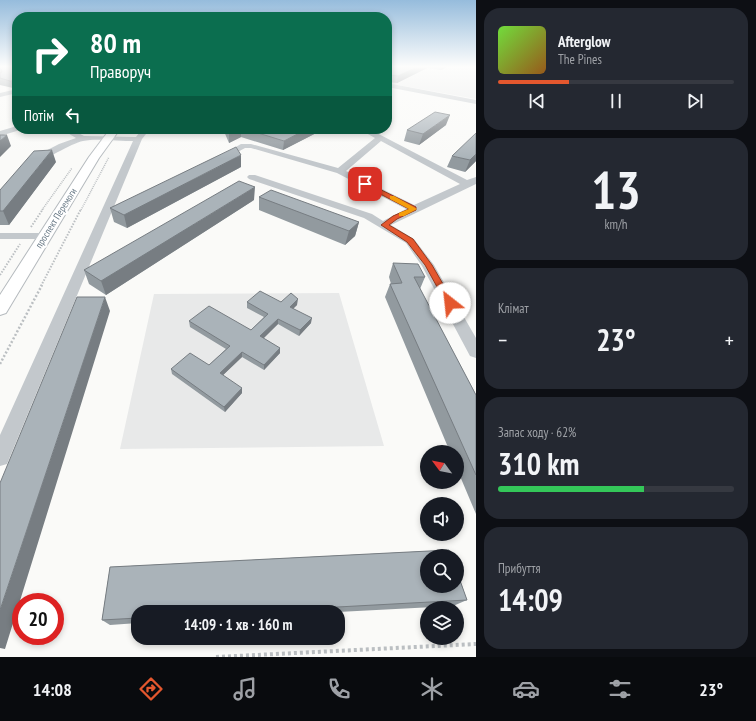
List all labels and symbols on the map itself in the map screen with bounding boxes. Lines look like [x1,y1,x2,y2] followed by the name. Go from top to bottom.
[348,167,382,201] pin
[32,185,80,251] street label: проспект Перемоги
[429,282,471,324] position arrow
[420,445,464,489] north arrow
[12,593,64,645] speed limit sign: 20

